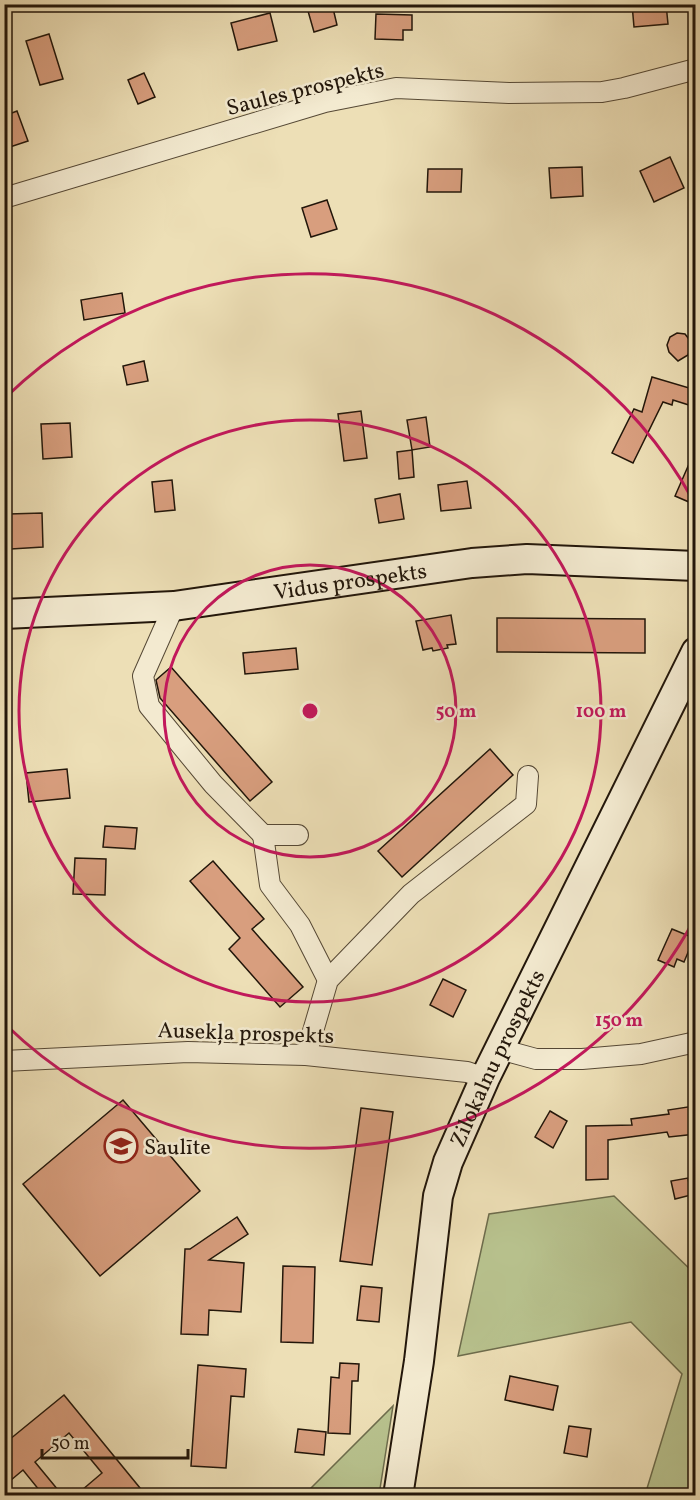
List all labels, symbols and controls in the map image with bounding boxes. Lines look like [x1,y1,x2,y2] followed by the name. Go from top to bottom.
[224,56,388,125] street label: Saules prospekts
[272,557,429,609] street label: Vidus prospekts
[436,700,476,725] text: 50 m
[576,700,626,725] text: 100 m
[300,701,320,721] centre of rings
[443,965,554,1153] street label: Zilokalnu prospekts
[595,1009,643,1034] text: 150 m
[157,1016,335,1053] street label: Ausekļa prospekts
[103,1128,139,1164] school or university icon: Saulīte
[144,1133,211,1164] place label: Saulīte
[42,1422,188,1460] scale bar
[51,1432,90,1457] text: 50 m

